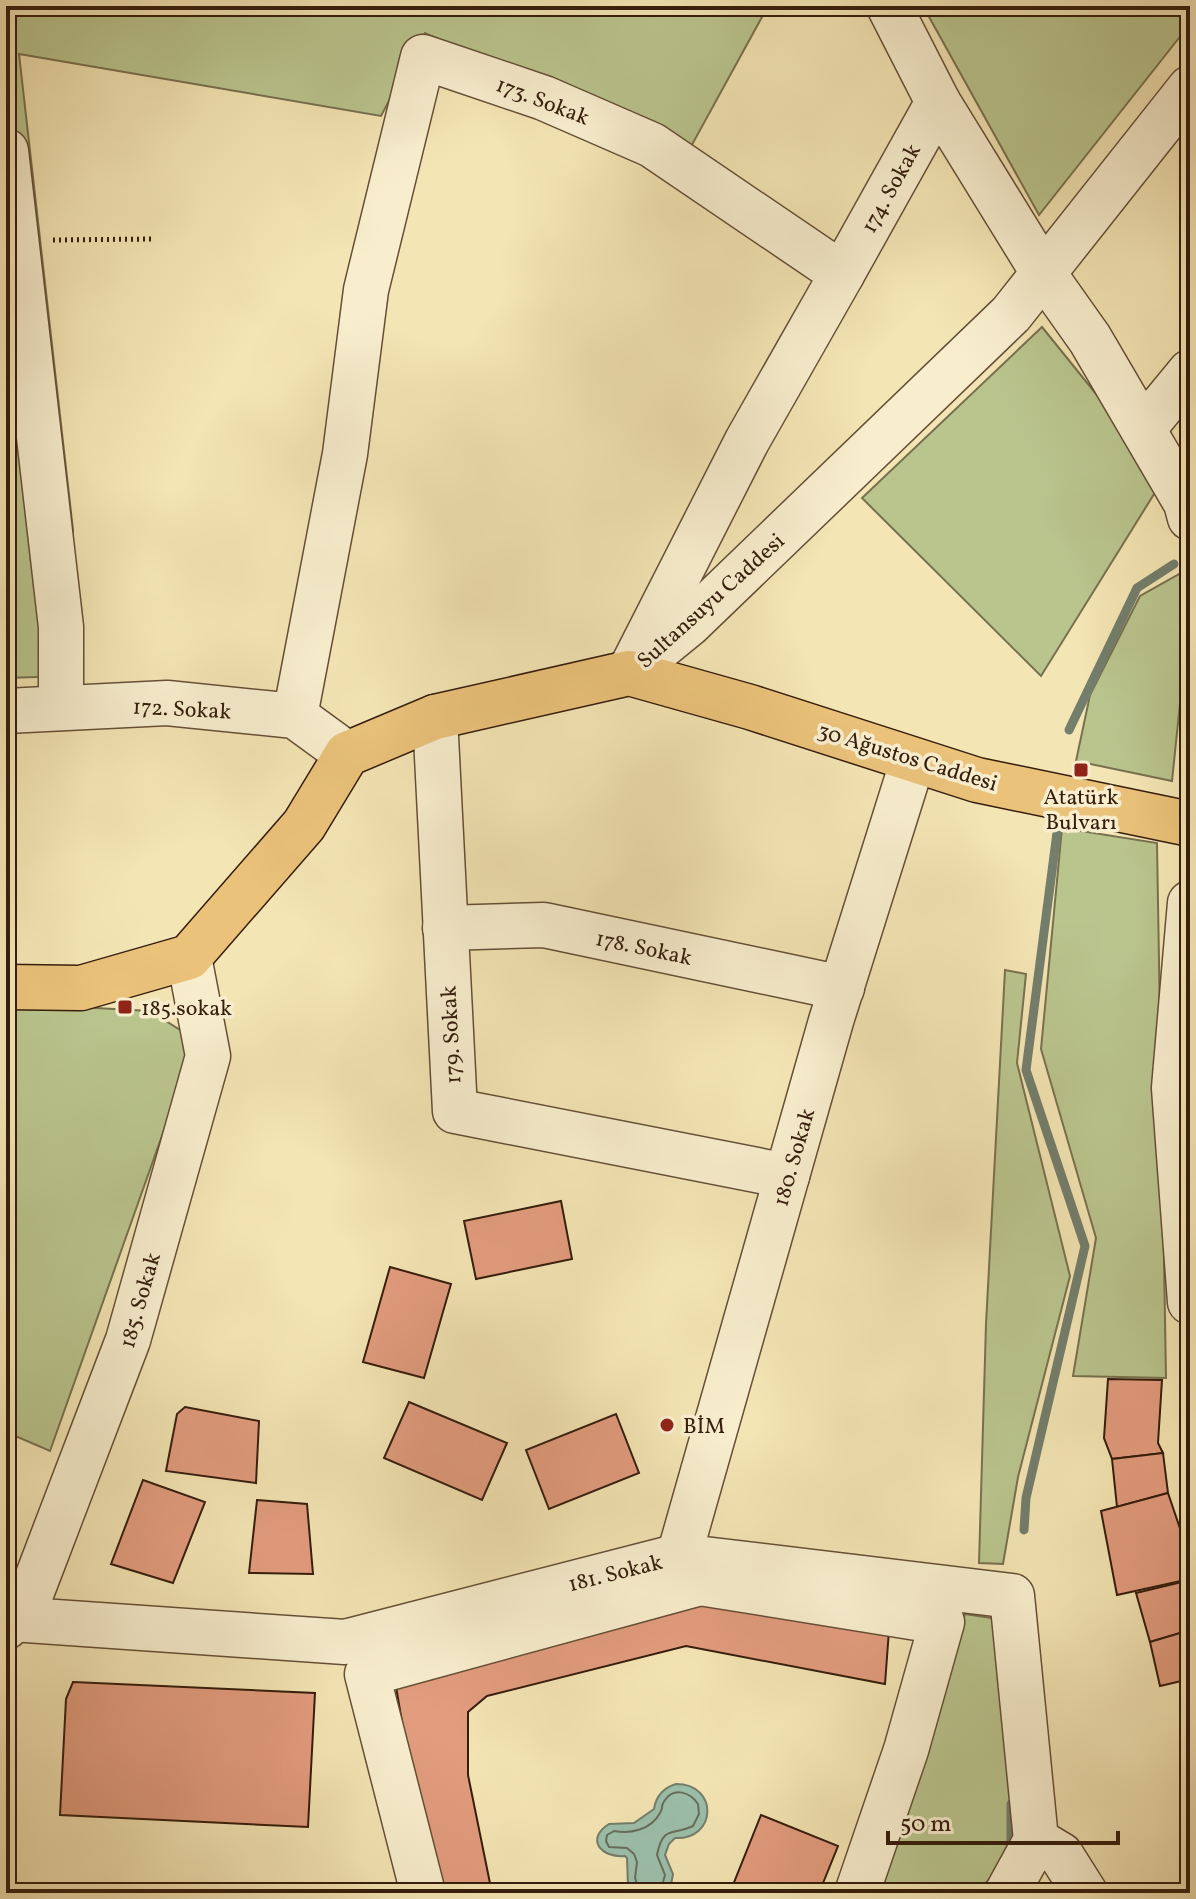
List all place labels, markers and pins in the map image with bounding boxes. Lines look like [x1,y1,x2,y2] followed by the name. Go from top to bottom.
[1072,761,1090,779] marker: Atatürk Bulvarı
[1044,783,1118,839] place label: Atatürk Bulvarı
[141,994,232,1025] place label: 185.sokak
[116,998,134,1016] marker: 185.sokak
[683,1412,725,1443] place label: BİM
[658,1416,676,1434] marker: BİM

